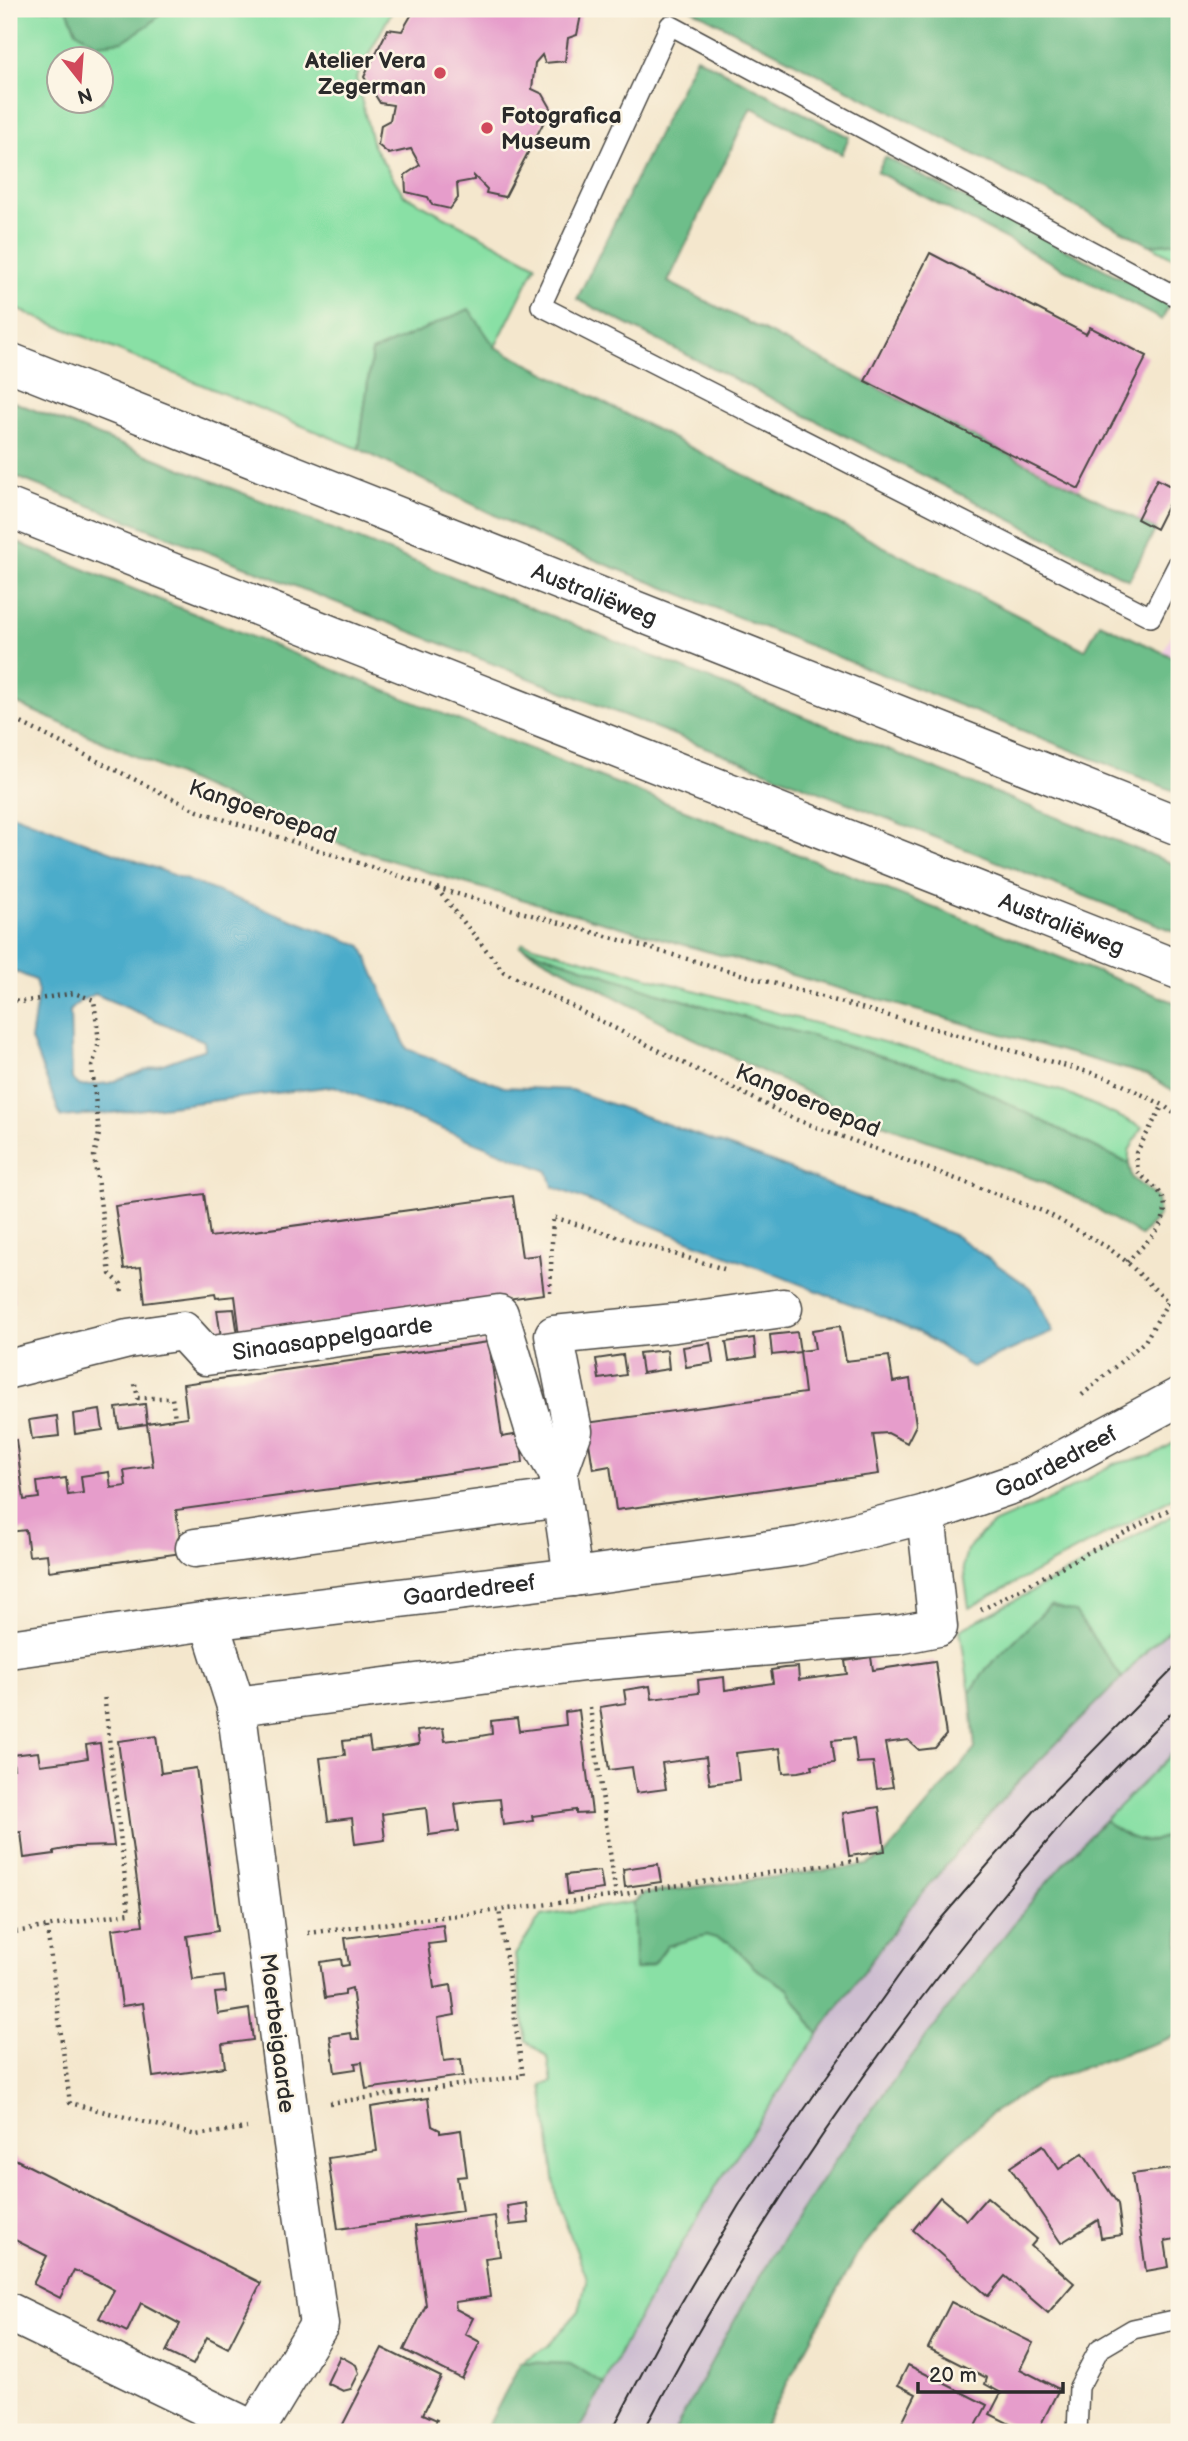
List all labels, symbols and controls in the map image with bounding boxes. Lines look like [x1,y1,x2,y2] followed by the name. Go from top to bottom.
[46,46,116,116] north arrow
[304,47,426,101] place label: Atelier Vera Zegerman
[432,65,448,81] marker: Atelier Vera Zegerman
[74,82,95,108] text: N
[501,102,622,156] place label: Fotografica Museum
[479,120,495,136] marker: Fotografica Museum
[527,558,661,633] street label: Australiëweg
[185,774,340,850] street label: Kangoeroepad
[995,887,1128,962] street label: Australiëweg
[731,1058,884,1144] street label: Kangoeroepad
[231,1311,435,1367] street label: Sinaasappelgaarde
[991,1420,1122,1504] street label: Gaardedreef
[401,1569,537,1612] street label: Gaardedreef
[253,1952,301,2115] street label: Moerbeigaarde
[918,2350,1064,2394] scale bar
[929,2363,977,2388] text: 20 m

